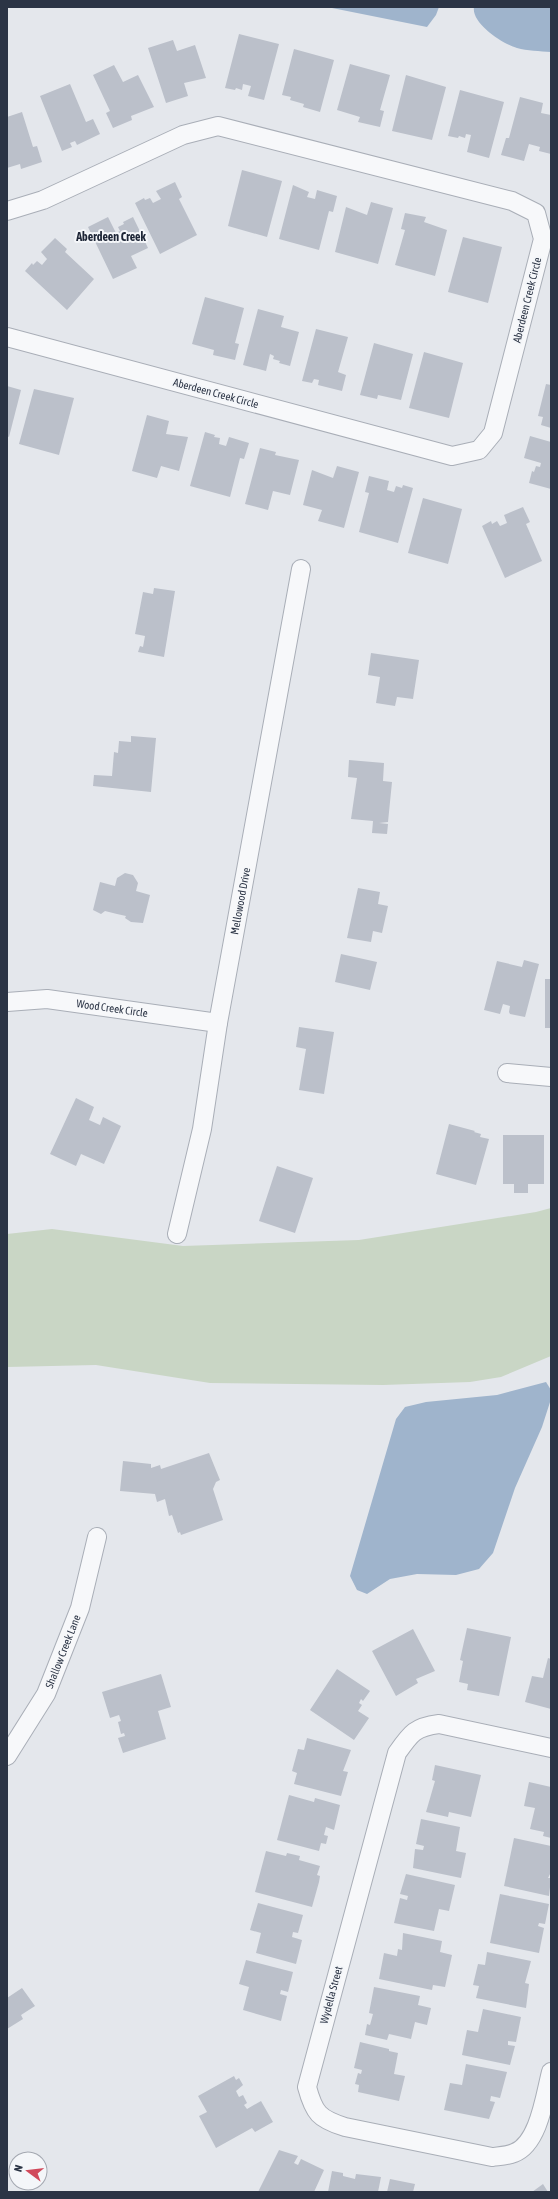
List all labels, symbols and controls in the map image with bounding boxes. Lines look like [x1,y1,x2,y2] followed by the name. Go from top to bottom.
[75,230,147,244] district label: Aberdeen Creek
[511,256,543,344] street label: Aberdeen Creek Circle
[172,376,260,410] street label: Aberdeen Creek Circle
[228,867,252,936] street label: Mellowood Drive
[76,997,149,1019] street label: Wood Creek Circle
[43,1613,83,1690] street label: Shallow Creek Lane
[318,1965,344,2025] street label: Wydella Street
[8,2151,48,2191] north arrow
[12,2164,25,2173] text: N

